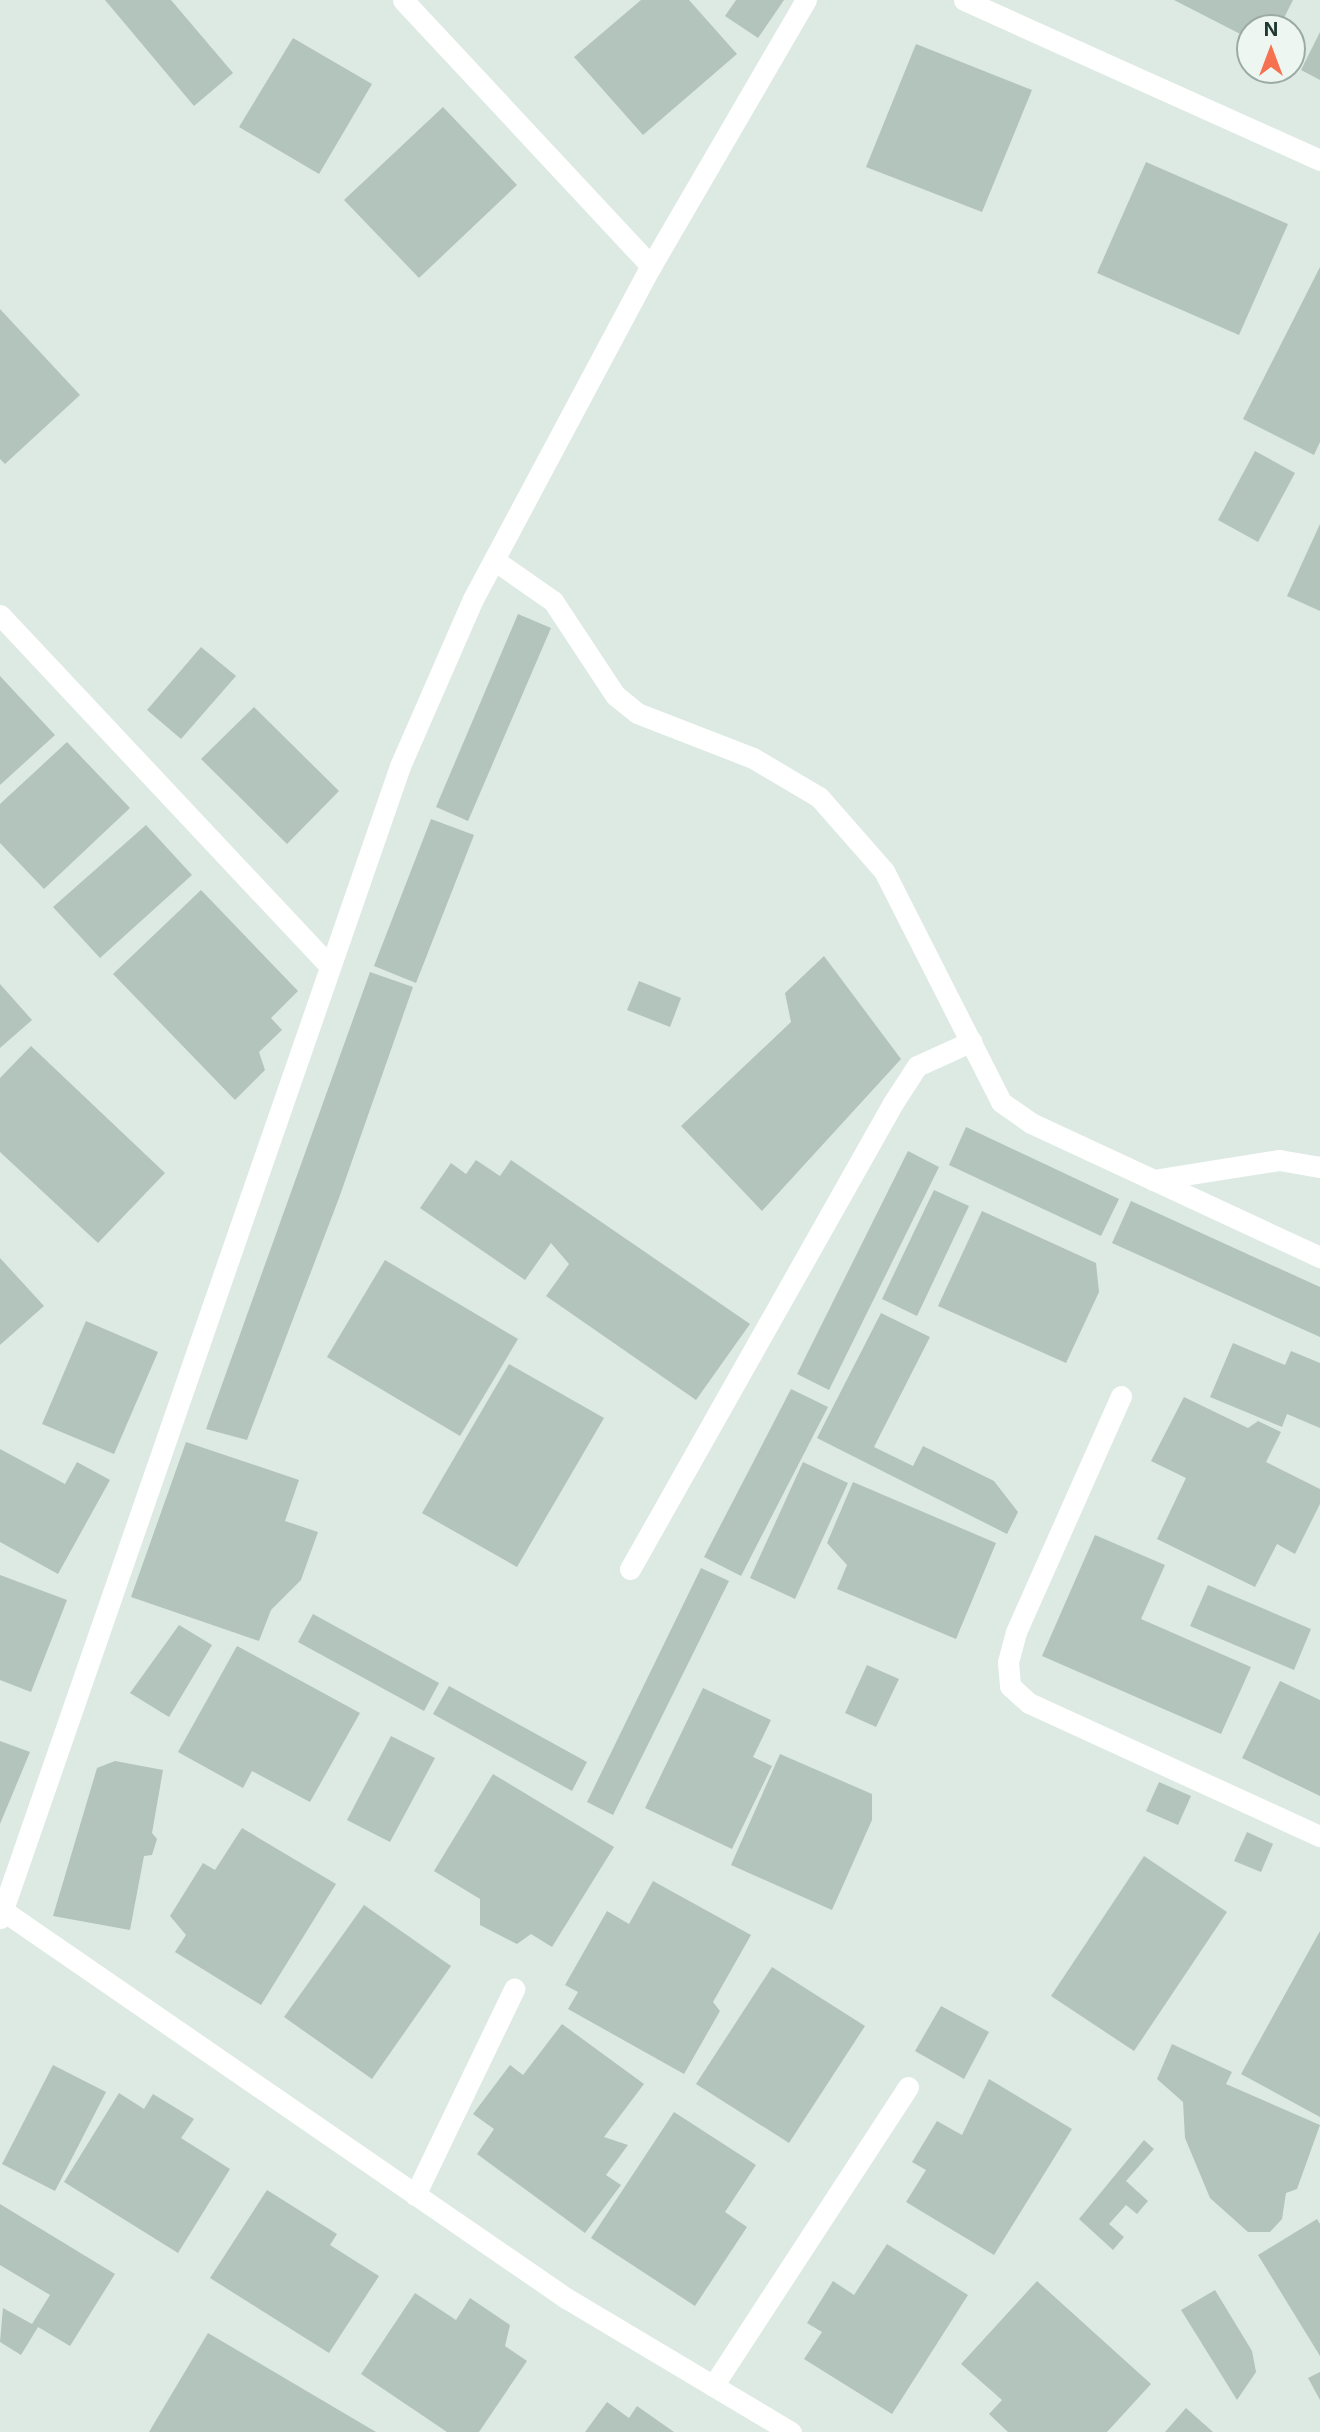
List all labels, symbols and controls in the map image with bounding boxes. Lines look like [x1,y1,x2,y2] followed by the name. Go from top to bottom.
[1236,14,1306,84] north arrow
[1264,18,1278,41] text: N

